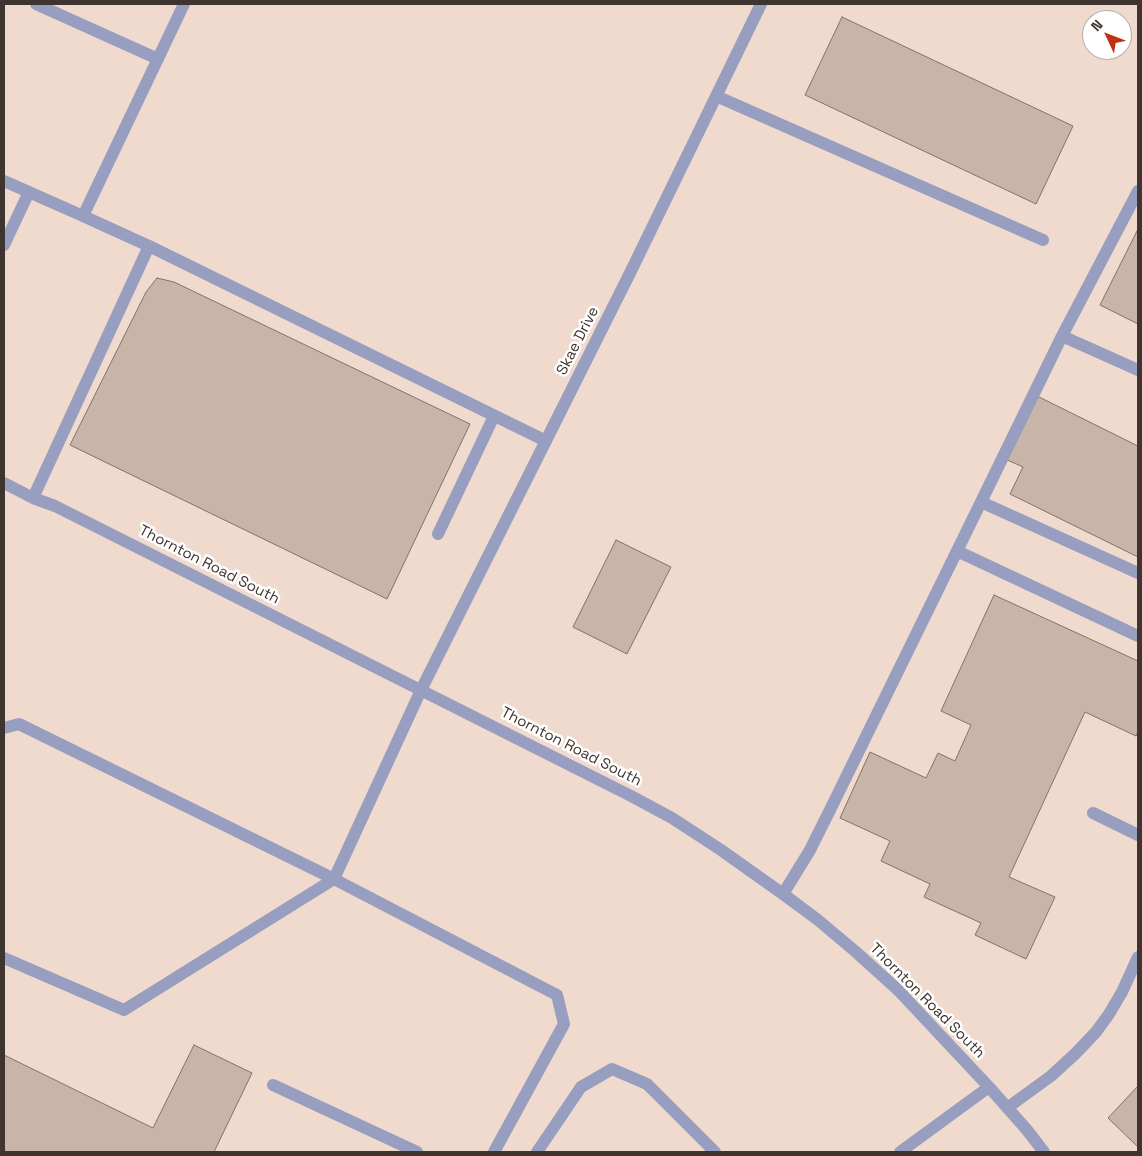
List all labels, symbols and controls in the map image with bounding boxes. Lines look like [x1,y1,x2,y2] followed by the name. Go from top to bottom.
[1082,10,1132,60] north arrow
[1087,16,1107,35] text: N
[553,304,603,378] street label: Skae Drive
[136,522,282,608] street label: Thornton Road South
[498,704,644,790] street label: Thornton Road South
[866,940,988,1062] street label: Thornton Road South

